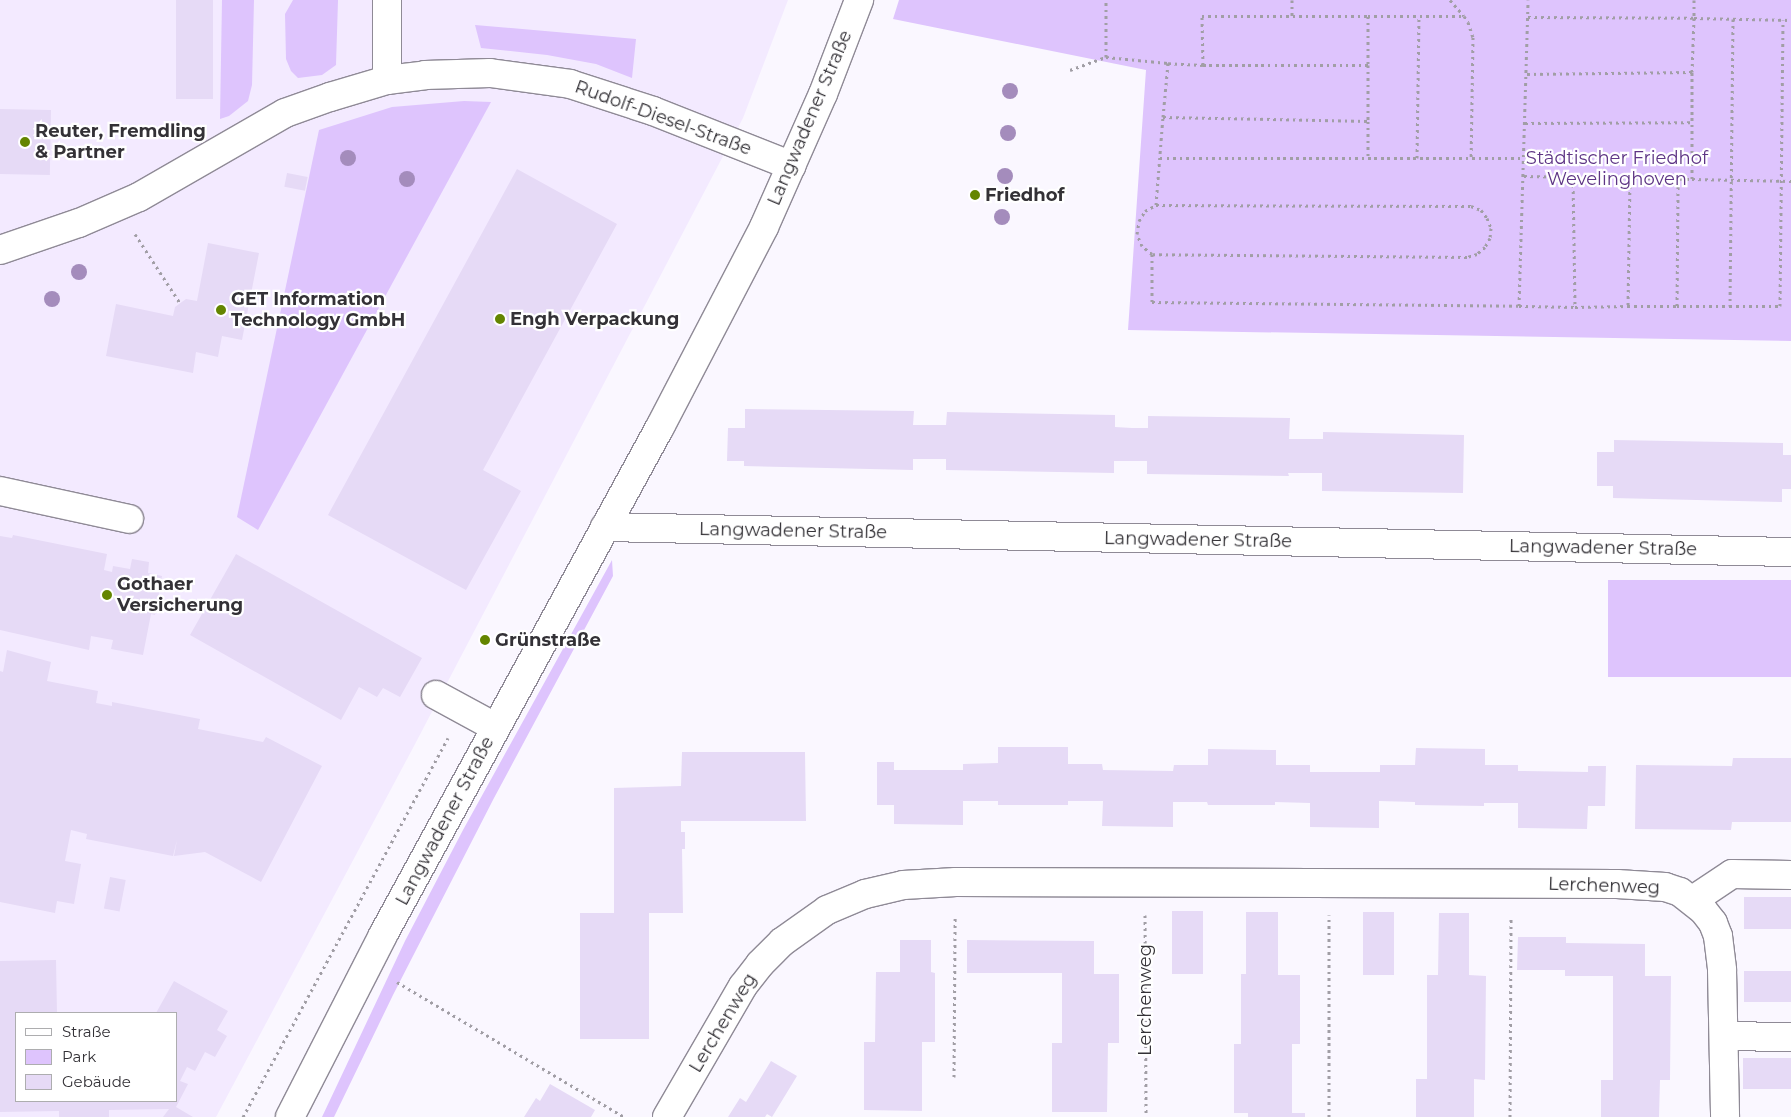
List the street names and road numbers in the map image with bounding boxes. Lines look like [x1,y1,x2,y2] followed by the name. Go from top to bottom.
[763,27,857,209] street label: Langwadener Straße
[572,76,754,160] street label: Rudolf-Diesel-Straße
[699,519,887,543] street label: Langwadener Straße
[1104,528,1292,552] street label: Langwadener Straße
[1509,536,1697,560] street label: Langwadener Straße
[391,733,499,909] street label: Langwadener Straße
[1548,873,1660,899] street label: Lerchenweg
[1134,944,1156,1056] street label: Lerchenweg
[685,969,761,1077] street label: Lerchenweg

